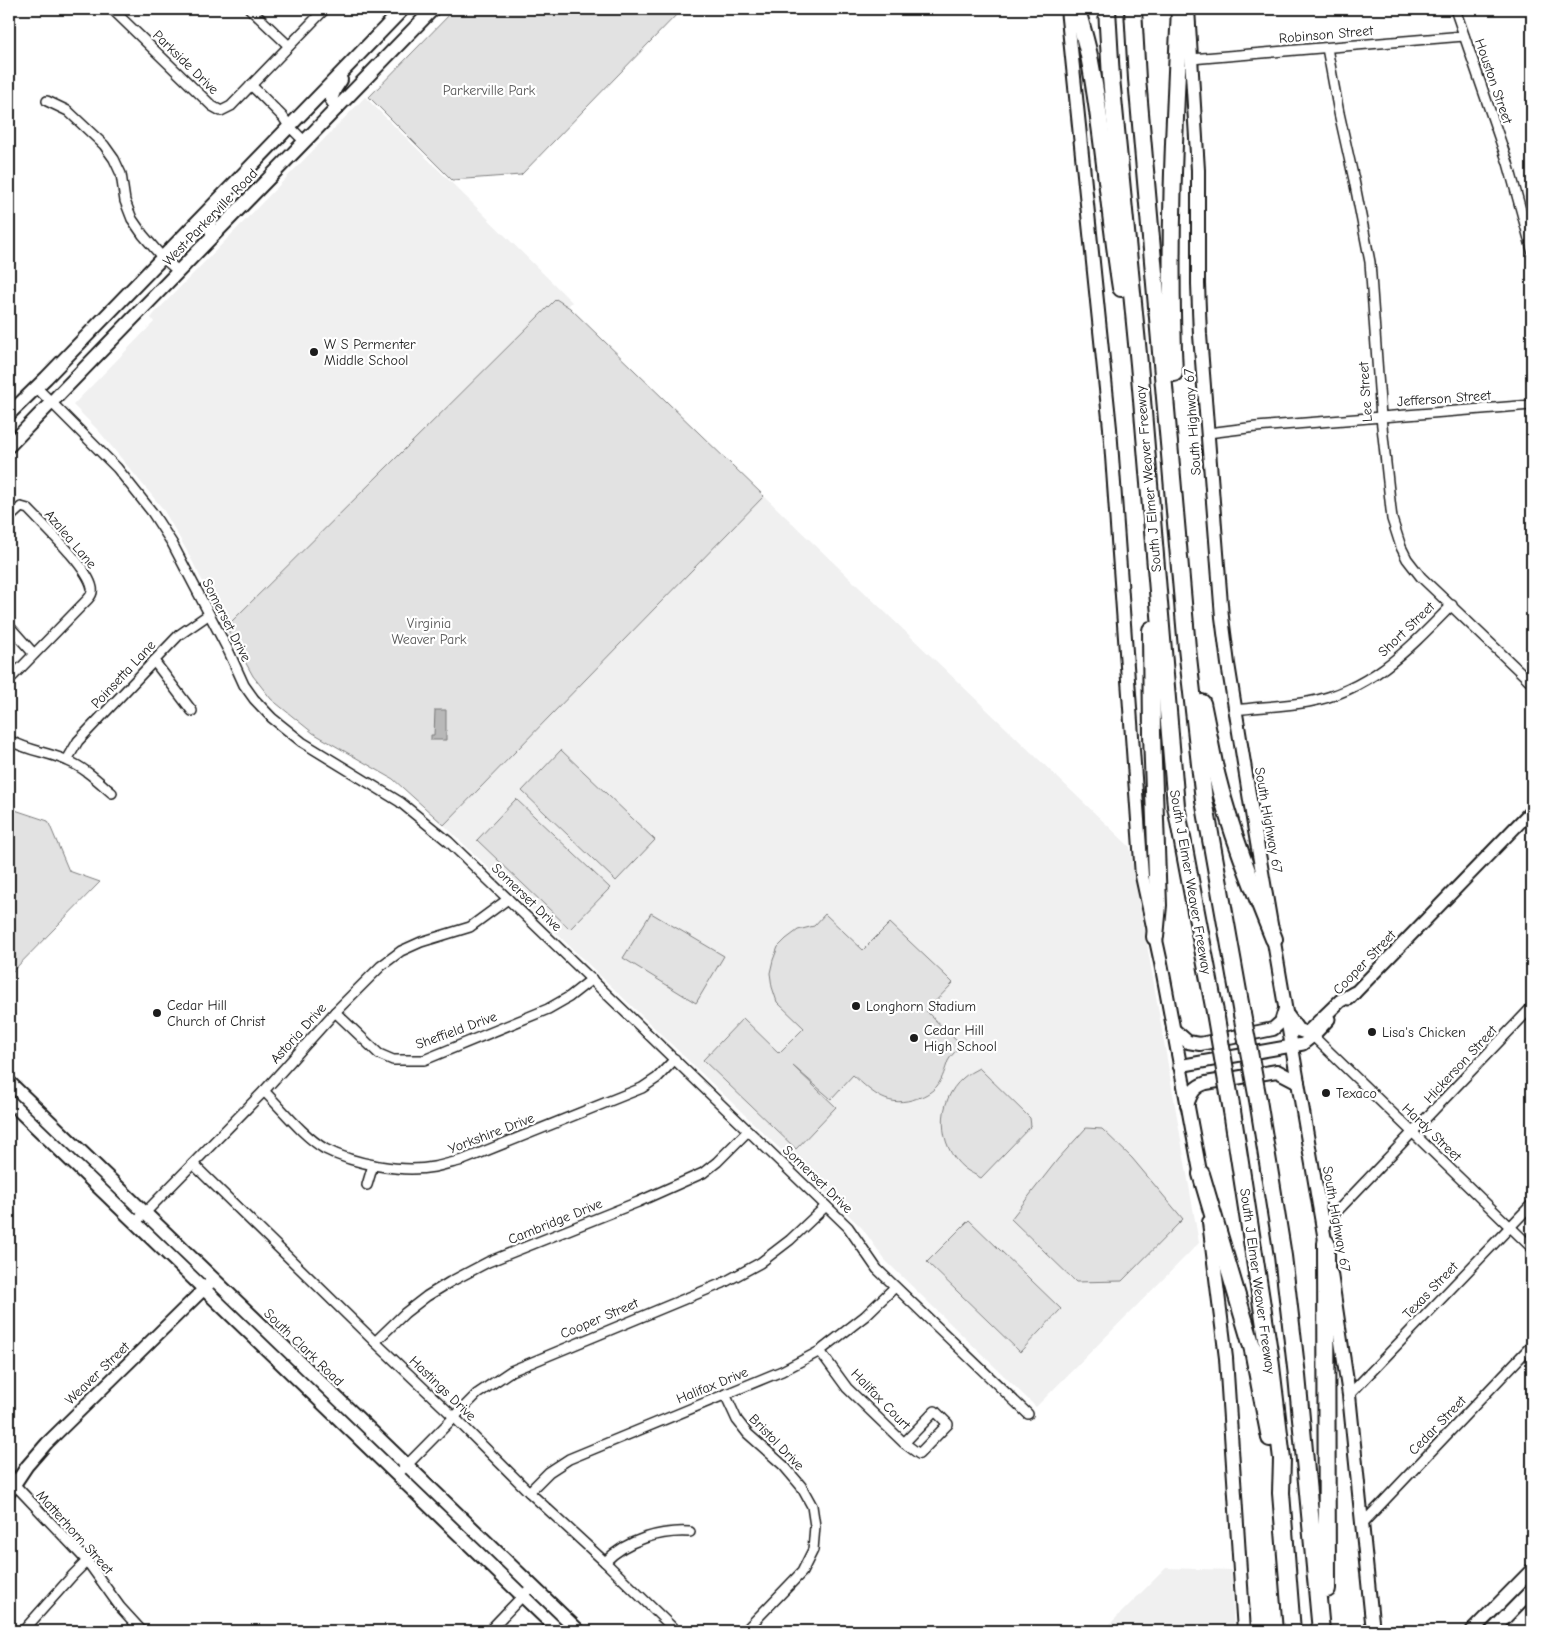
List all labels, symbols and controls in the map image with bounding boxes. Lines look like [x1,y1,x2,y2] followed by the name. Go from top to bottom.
[1278,22,1375,47] street label: Robinson Street
[149,27,222,98] street label: Parkside Drive
[1471,36,1516,127] street label: Houston Street
[443,82,536,99] park label: Parkerville Park
[159,165,261,270] street label: West Parkerville Road
[324,336,416,369] place label: W S Permenter Middle School
[308,346,320,358] marker: W S Permenter Middle School
[1355,360,1376,423] street label: Lee Street
[1180,368,1205,476] street label: South Highway 67
[1132,384,1165,573] street label: South J Elmer Weaver Freeway
[1396,387,1493,410] street label: Jefferson Street
[41,506,100,572] street label: Azalea Lane
[198,576,255,665] street label: Somerset Drive
[1375,598,1439,660] street label: Short Street
[391,615,467,648] park label: Virginia Weaver Park
[88,637,159,712] street label: Poinsetta Lane
[1251,766,1286,875] street label: South Highway 67
[1166,788,1215,976] street label: South J Elmer Weaver Freeway
[488,860,565,935] street label: Somerset Drive
[1329,926,1400,998] street label: Cooper Street
[167,997,266,1030] place label: Cedar Hill Church of Christ
[866,998,976,1015] place label: Longhorn Stadium
[267,1000,330,1067] street label: Astoria Drive
[850,1000,862,1012] marker: Longhorn Stadium
[151,1007,163,1019] marker: Cedar Hill Church of Christ
[413,1008,499,1053] street label: Sheffield Drive
[1420,1021,1501,1107] street label: Hickerson Street
[924,1022,997,1055] place label: Cedar Hill High School
[1382,1024,1466,1041] place label: Lisa's Chicken
[1366,1026,1378,1038] marker: Lisa's Chicken
[908,1032,920,1044] marker: Cedar Hill High School
[1336,1085,1377,1102] place label: Texaco
[1320,1087,1332,1099] marker: Texaco
[1398,1100,1466,1166] street label: Hardy Street
[446,1109,537,1158] street label: Yorkshire Drive
[779,1142,856,1217] street label: Somerset Drive
[1319,1165,1354,1274] street label: South Highway 67
[1236,1187,1279,1376] street label: South J Elmer Weaver Freeway
[506,1195,605,1248] street label: Cambridge Drive
[1399,1258,1462,1322] street label: Texas Street
[558,1294,642,1343] street label: Cooper Street
[260,1305,347,1390] street label: South Clark Road
[61,1338,134,1408] street label: Weaver Street
[406,1352,480,1424] street label: Hastings Drive
[674,1363,751,1408] street label: Halifax Drive
[847,1365,915,1434] street label: Halifax Court
[1405,1392,1470,1458] street label: Cedar Street
[745,1411,808,1474] street label: Bristol Drive
[32,1487,117,1579] street label: Matterhorn Street

